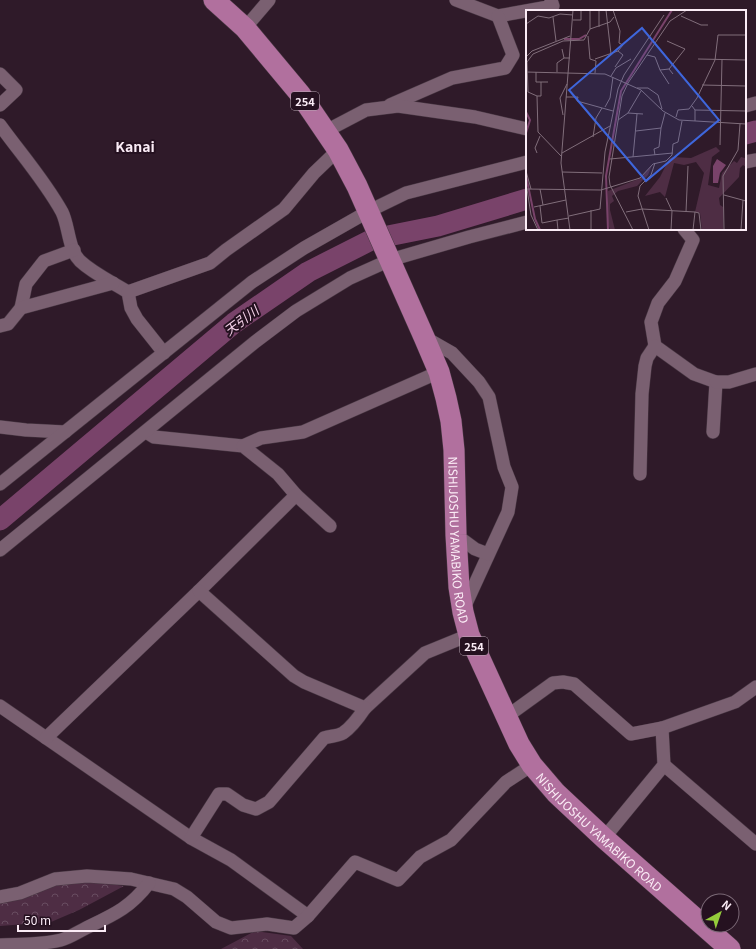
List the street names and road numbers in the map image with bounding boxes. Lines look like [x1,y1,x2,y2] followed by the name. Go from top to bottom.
[291,92,319,110] road number: 254
[446,456,474,625] street label: NISHIJOSHU YAMABIKO ROAD
[460,637,488,655] road number: 254
[533,768,667,895] street label: NISHIJOSHU YAMABIKO ROAD

